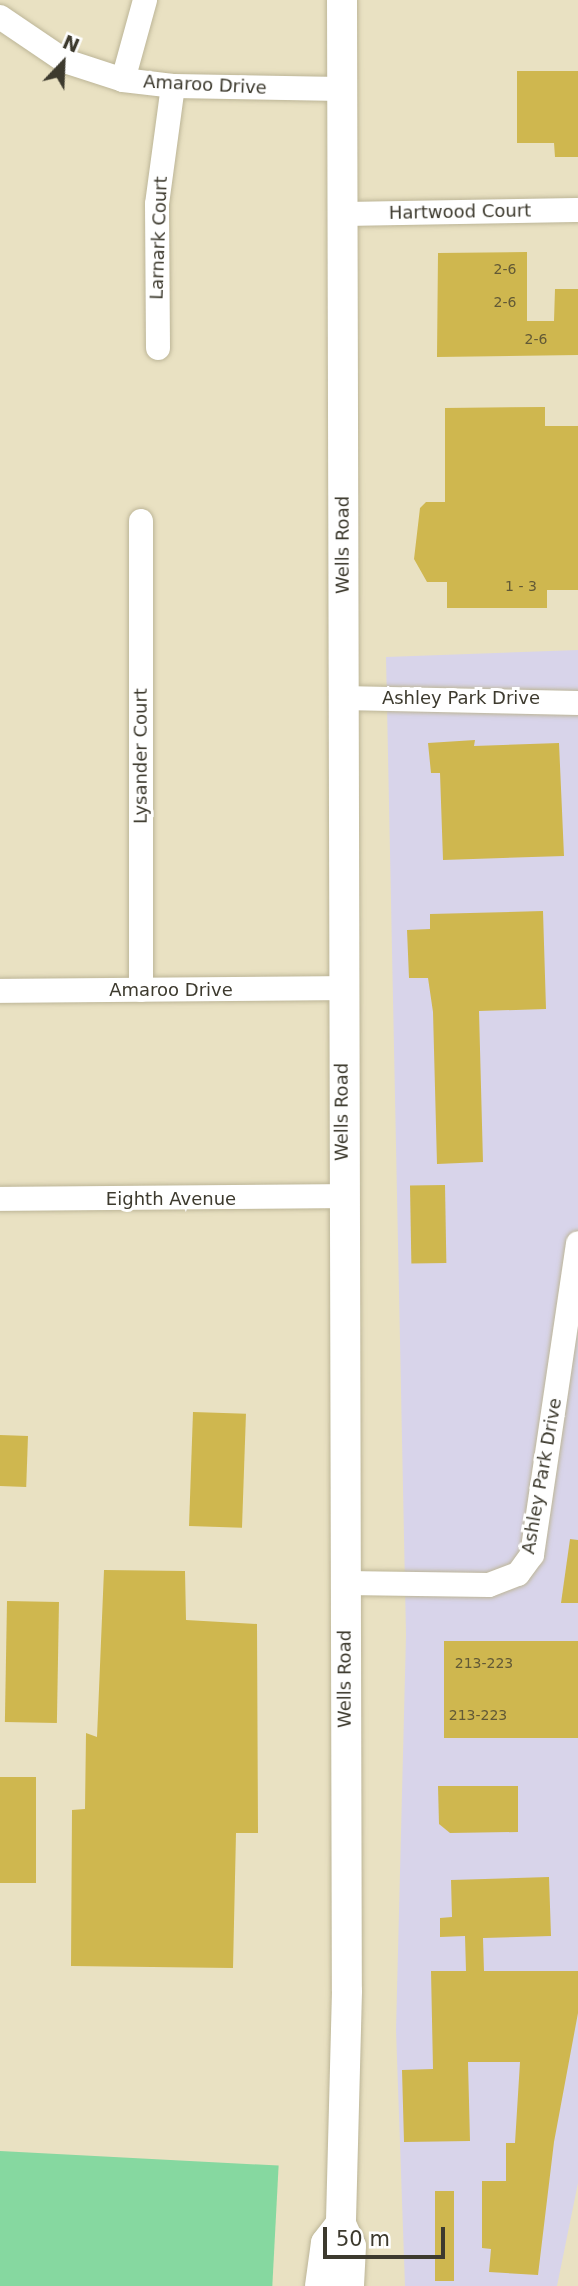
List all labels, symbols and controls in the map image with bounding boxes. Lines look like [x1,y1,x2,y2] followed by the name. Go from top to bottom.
[28,28,98,98] north arrow
[60,30,83,57] text: N
[143,71,267,99] street label: Amaroo Drive
[146,176,172,300] street label: Larnark Court
[389,200,531,224] street label: Hartwood Court
[494,261,516,277] house number: 2-6
[494,294,516,310] house number: 2-6
[525,331,547,347] house number: 2-6
[332,496,354,594] street label: Wells Road
[505,578,537,594] house number: 1 - 3
[382,687,540,709] street label: Ashley Park Drive
[130,688,152,824] street label: Lysander Court
[109,979,233,1001] street label: Amaroo Drive
[331,1063,353,1161] street label: Wells Road
[106,1188,236,1210] street label: Eighth Avenue
[518,1396,566,1556] street label: Ashley Park Drive
[334,1630,356,1728] street label: Wells Road
[455,1655,513,1671] house number: 213-223
[449,1707,507,1723] house number: 213-223
[326,2212,448,2256] scale bar
[336,2227,390,2251] text: 50 m

